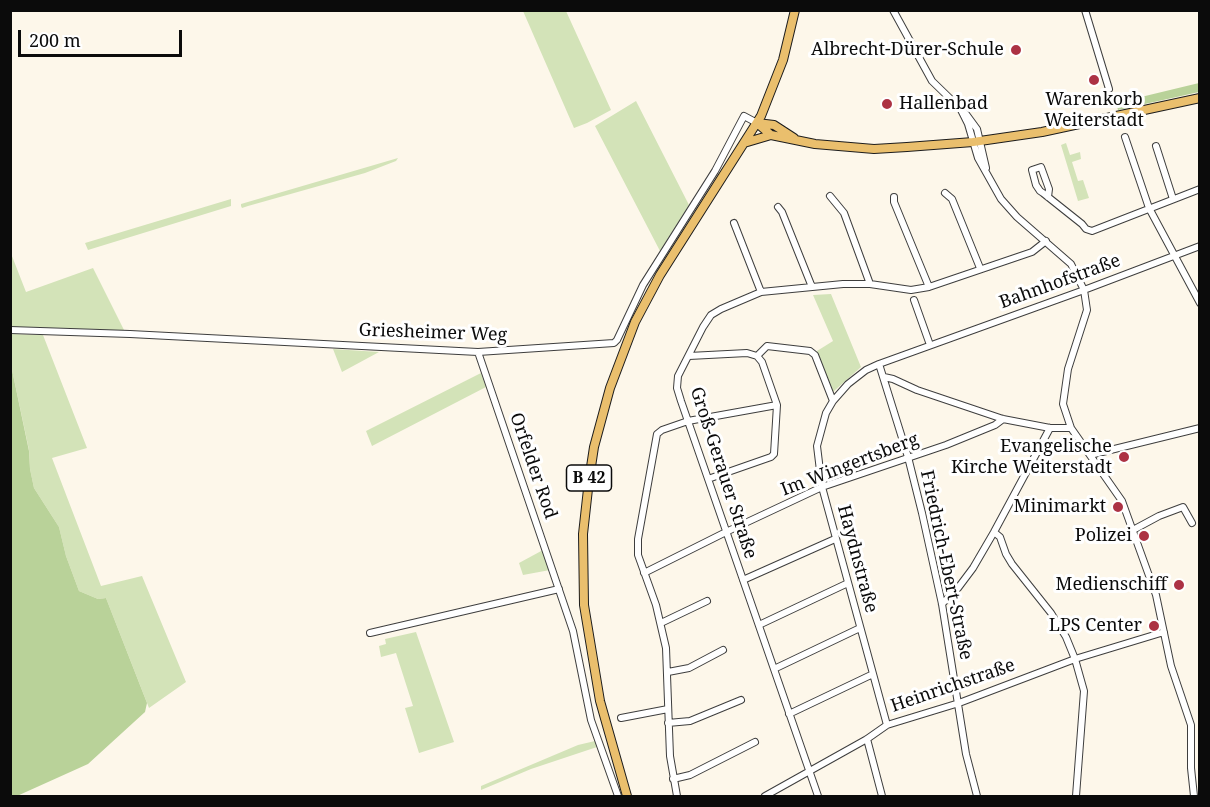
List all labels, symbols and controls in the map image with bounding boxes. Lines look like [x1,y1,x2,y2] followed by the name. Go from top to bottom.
[21,18,184,56] scale bar
[29,28,81,52] text: 200 m
[811,39,1004,61] place label: Albrecht-Dürer-Schule
[1009,43,1023,57] marker: Albrecht-Dürer-Schule
[1087,73,1101,87] marker: Warenkorb Weiterstadt
[1044,89,1144,132] place label: Warenkorb Weiterstadt
[899,93,988,115] place label: Hallenbad
[880,97,894,111] marker: Hallenbad
[996,250,1124,314] street label: Bahnhofstraße
[358,320,508,346] street label: Griesheimer Weg
[685,384,761,562] street label: Groß-Gerauer Straße
[505,410,561,522] street label: Orfelder Rod
[778,429,922,501] street label: Im Wingertsberg
[951,436,1112,478] place label: Evangelische Kirche Weiterstadt
[1117,450,1131,464] marker: Evangelische Kirche Weiterstadt
[566,465,612,491] road number: B 42
[915,468,977,662] street label: Friedrich-Ebert-Straße
[1013,496,1106,518] place label: Minimarkt
[1111,500,1125,514] marker: Minimarkt
[832,503,882,615] street label: Haydnstraße
[1075,525,1132,547] place label: Polizei
[1137,529,1151,543] marker: Polizei
[1056,574,1167,596] place label: Medienschiff
[1172,578,1186,592] marker: Medienschiff
[1049,615,1142,637] place label: LPS Center
[1147,619,1161,633] marker: LPS Center
[888,655,1018,717] street label: Heinrichstraße

